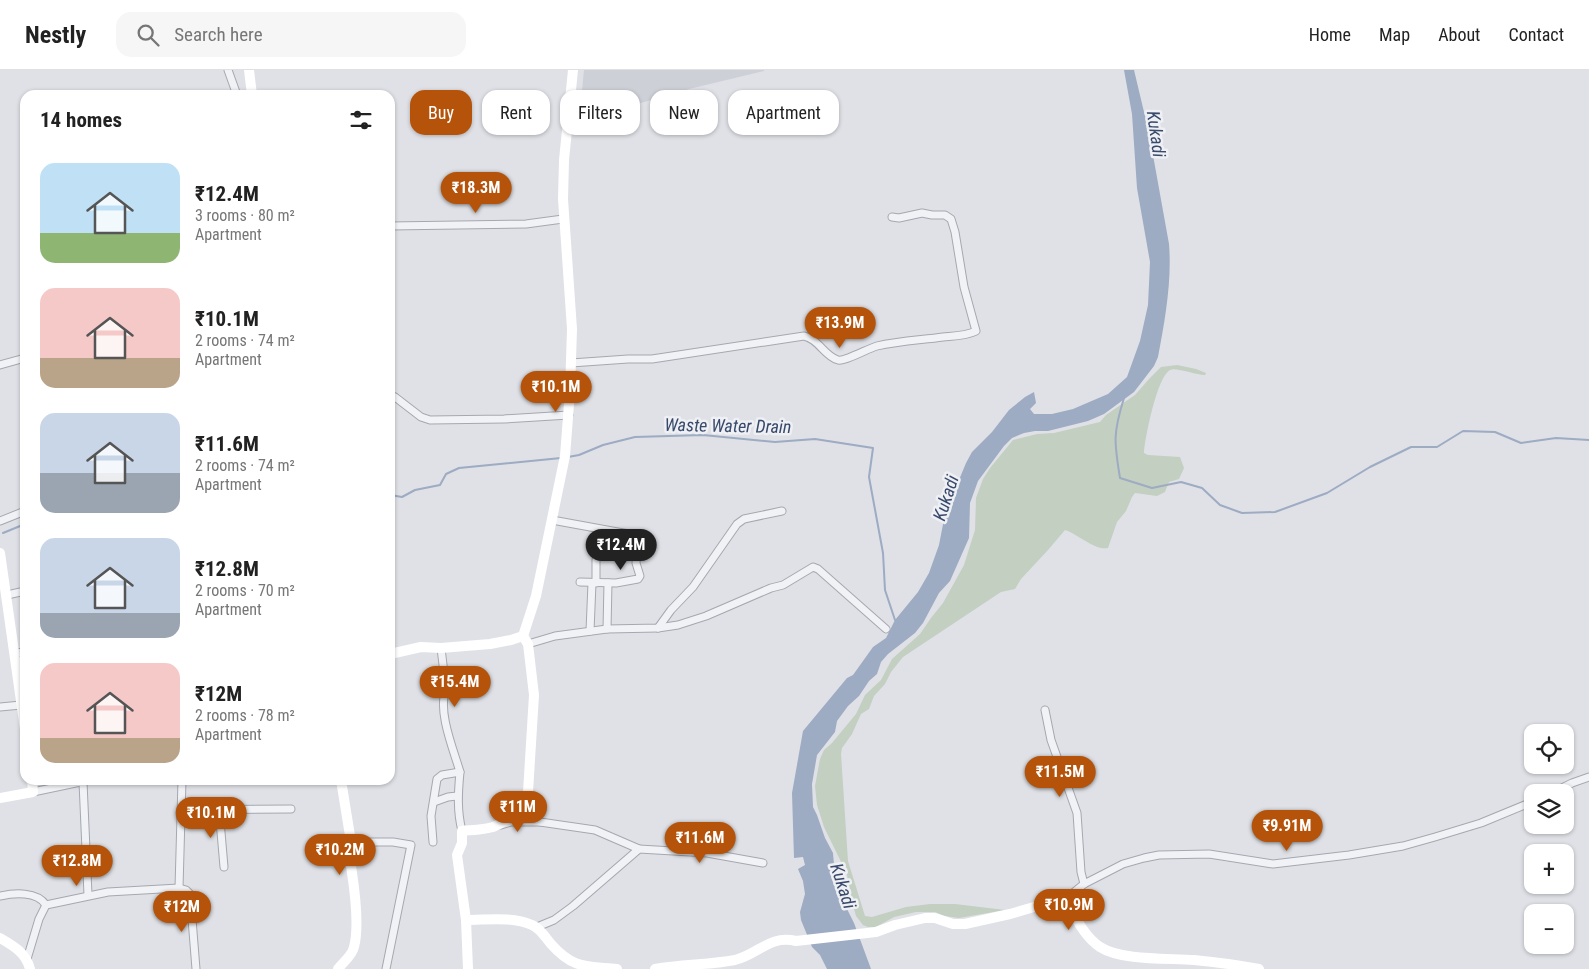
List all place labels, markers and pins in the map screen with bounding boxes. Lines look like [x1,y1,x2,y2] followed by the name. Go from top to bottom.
[435,172,517,214] pin: ₹18.3M
[799,306,881,349] pin: ₹13.9M
[515,370,597,413] pin: ₹10.1M
[580,528,662,571] pin: ₹12.4M
[414,666,496,708] pin: ₹15.4M
[1019,756,1101,798] pin: ₹11.5M
[488,790,548,833] pin: ₹11M
[170,796,252,839] pin: ₹10.1M
[1246,810,1328,852] pin: ₹9.91M
[659,822,741,864] pin: ₹11.6M
[299,834,381,876] pin: ₹10.2M
[36,844,118,887] pin: ₹12.8M
[1028,888,1110,931] pin: ₹10.9M
[152,890,212,933] pin: ₹12M

